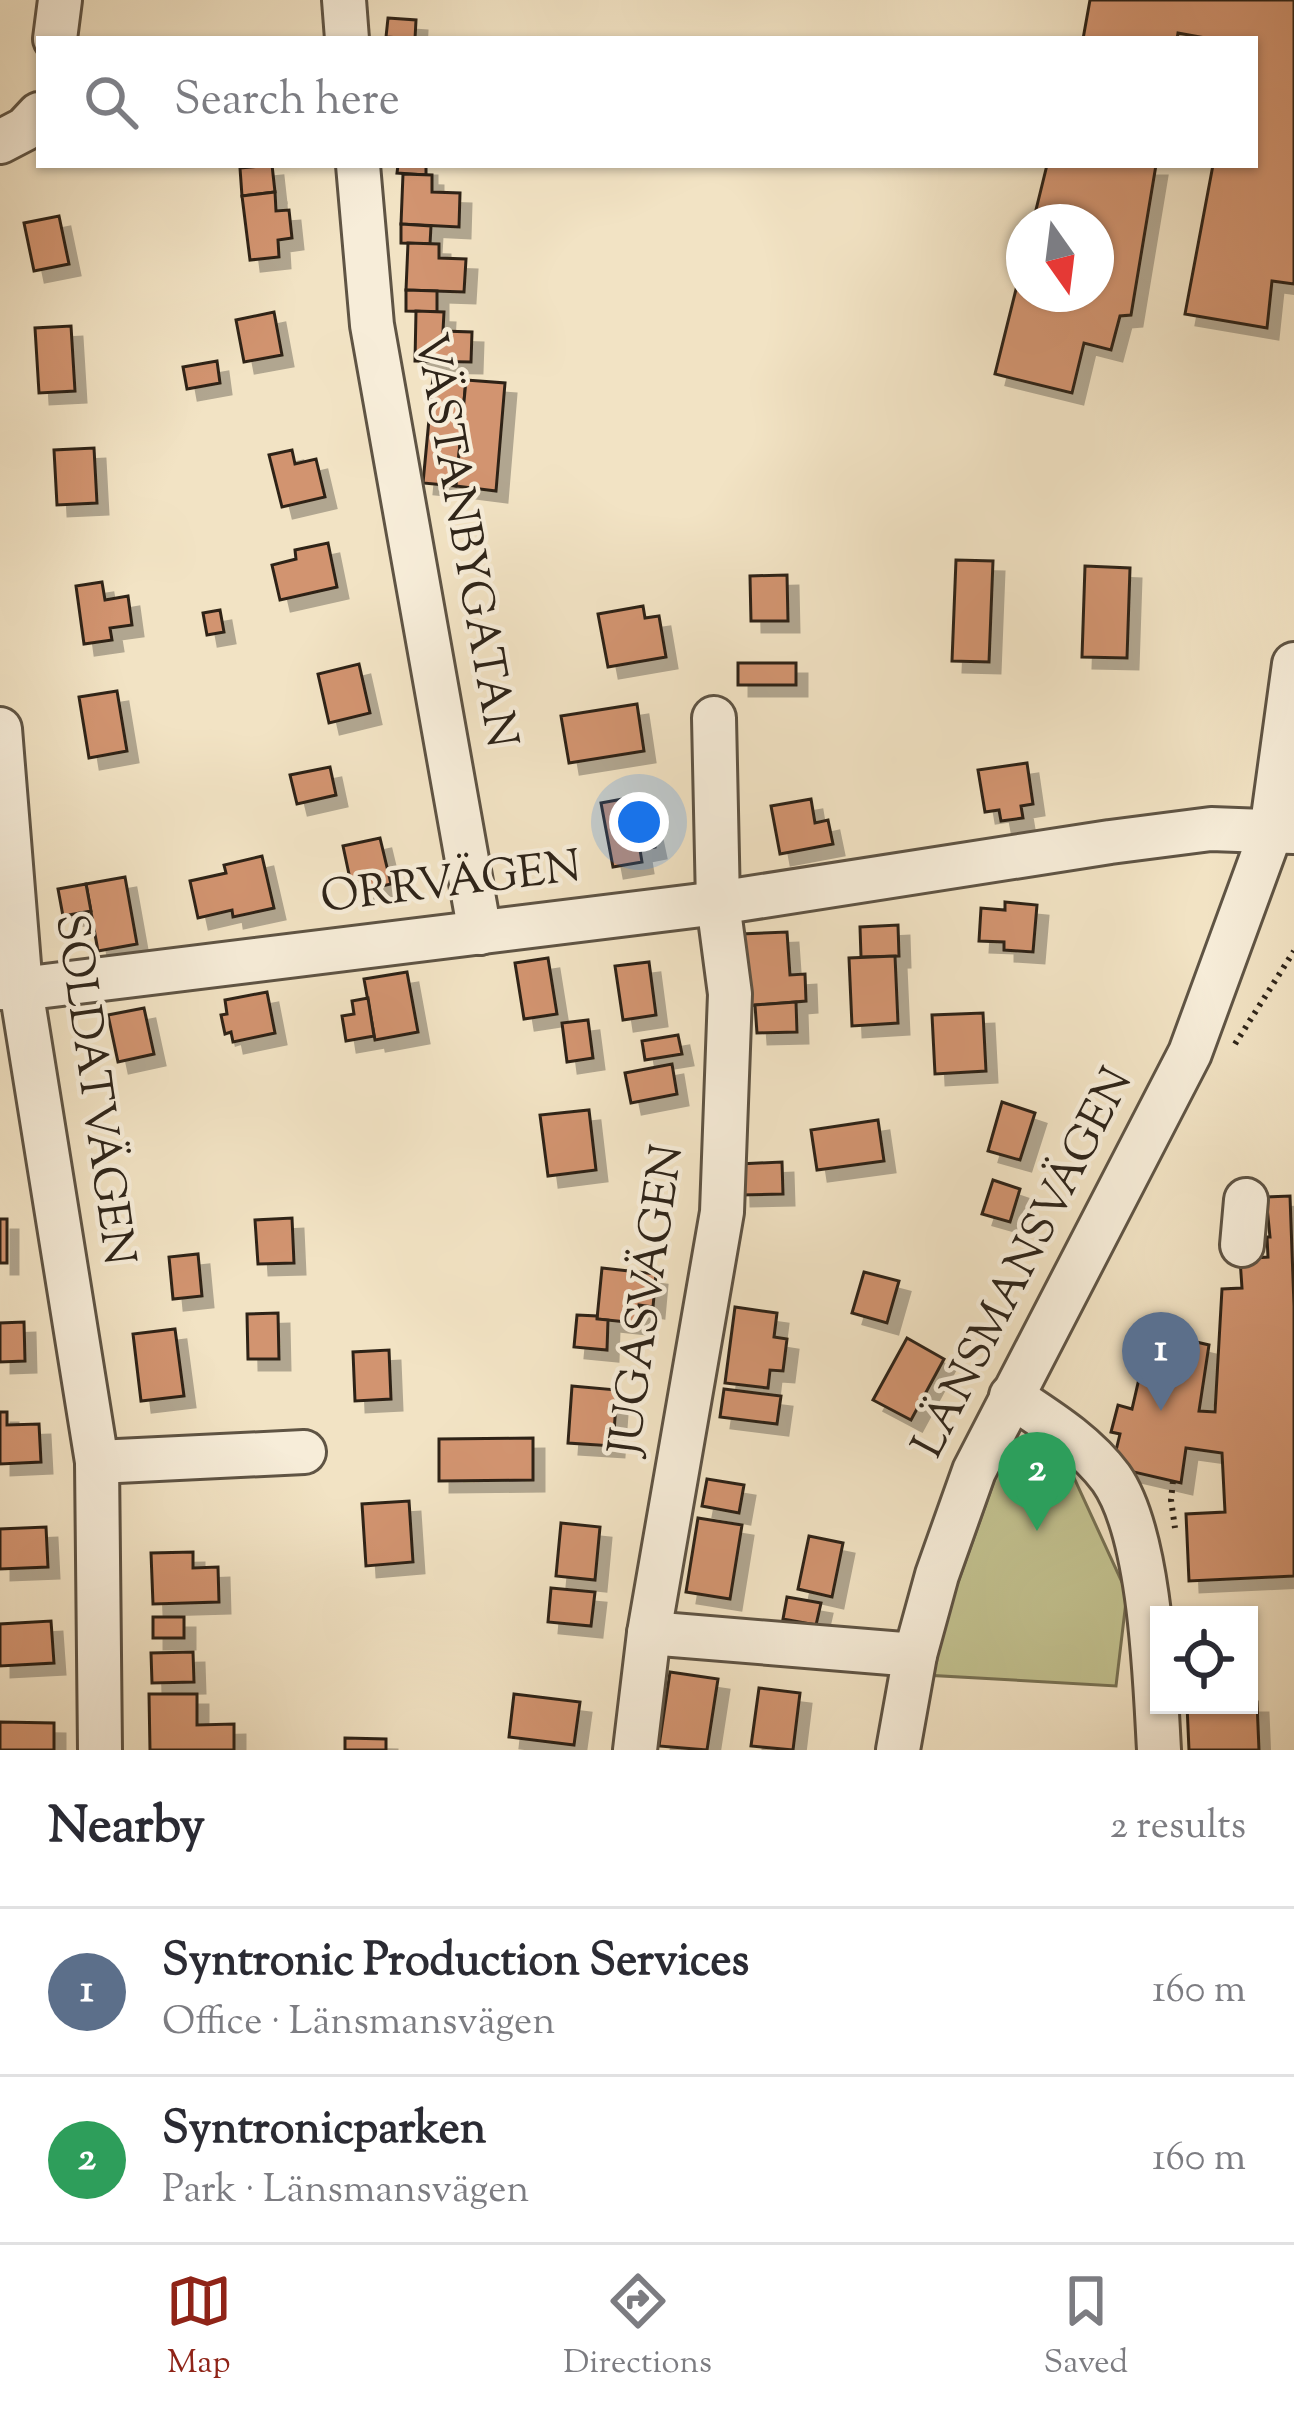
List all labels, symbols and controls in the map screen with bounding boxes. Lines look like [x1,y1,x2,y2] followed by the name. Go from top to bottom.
[36,36,1258,168] search box
[78,69,144,135] icon: search
[174,70,400,135] text: Search here
[1006,204,1114,312] north arrow
[395,329,531,753] street label: VÄSTANBYGATAN
[609,792,669,852] your location
[317,837,585,933] street label: ORRVÄGEN
[35,910,149,1270] street label: SOLDATVÄGEN
[898,1058,1152,1470] street label: LÄNSMANSVÄGEN
[595,1141,703,1462] street label: JUGASVÄGEN
[1122,1312,1200,1411] pin: 1
[998,1432,1076,1531] pin: 2
[1150,1606,1258,1714] map controls
[1150,1606,1258,1714] button: locate
[48,1792,205,1865] text: Nearby
[1110,1800,1246,1856] text: 2 results
[162,1931,749,1996] text: Syntronic Production Services
[80,1964,94,2020] text: 1
[1152,1964,1246,2020] text: 160 m
[162,1996,555,2052] text: Office · Länsmansvägen
[162,2099,486,2164] text: Syntronicparken
[78,2132,96,2188] text: 2
[1152,2132,1246,2188] text: 160 m
[162,2164,529,2220] text: Park · Länsmansvägen
[166,2268,232,2388] tab: Map
[563,2268,712,2388] tab: Directions
[1044,2268,1128,2388] tab: Saved

